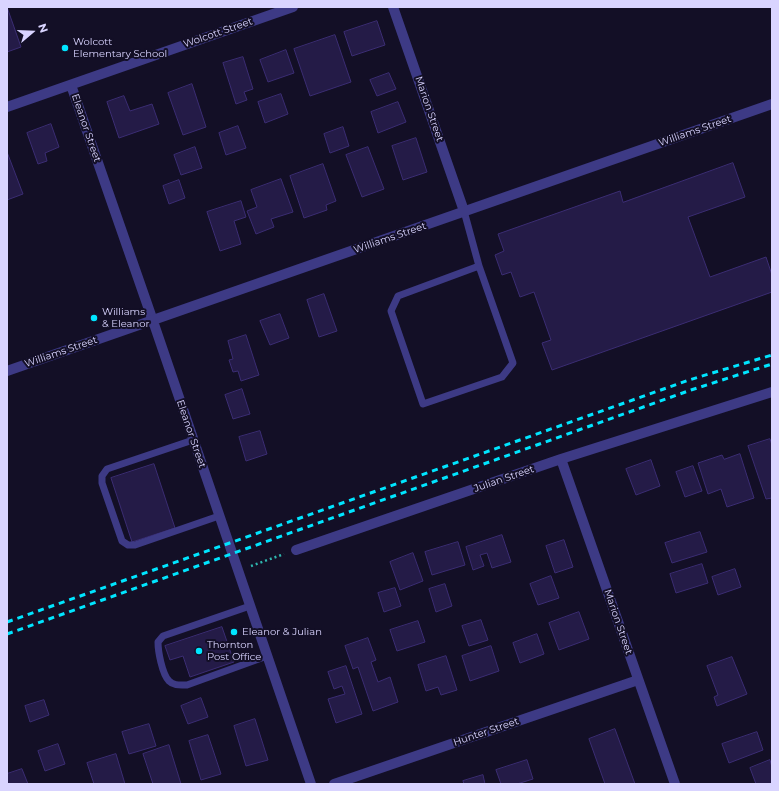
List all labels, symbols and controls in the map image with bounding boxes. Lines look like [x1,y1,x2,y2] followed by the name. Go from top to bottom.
[12,12,52,52] north arrow
[182,16,254,50] street label: Wolcott Street
[35,22,51,35] text: N
[73,36,167,60] place label: Wolcott Elementary School
[60,43,70,53] marker: Wolcott Elementary School
[412,75,446,143] street label: Marion Street
[69,92,103,164] street label: Eleanor Street
[657,113,733,149] street label: Williams Street
[352,220,428,256] street label: Williams Street
[102,306,150,330] place label: Williams & Eleanor
[89,313,99,323] marker: Williams & Eleanor
[23,334,99,370] street label: Williams Street
[174,398,208,470] street label: Eleanor Street
[472,463,536,495] street label: Julian Street
[601,588,635,656] street label: Marion Street
[242,626,322,638] place label: Eleanor & Julian
[229,627,239,637] marker: Eleanor & Julian
[207,639,261,662] place label: Thornton Post Office
[194,646,204,656] marker: Thornton Post Office
[452,715,520,749] street label: Hunter Street

